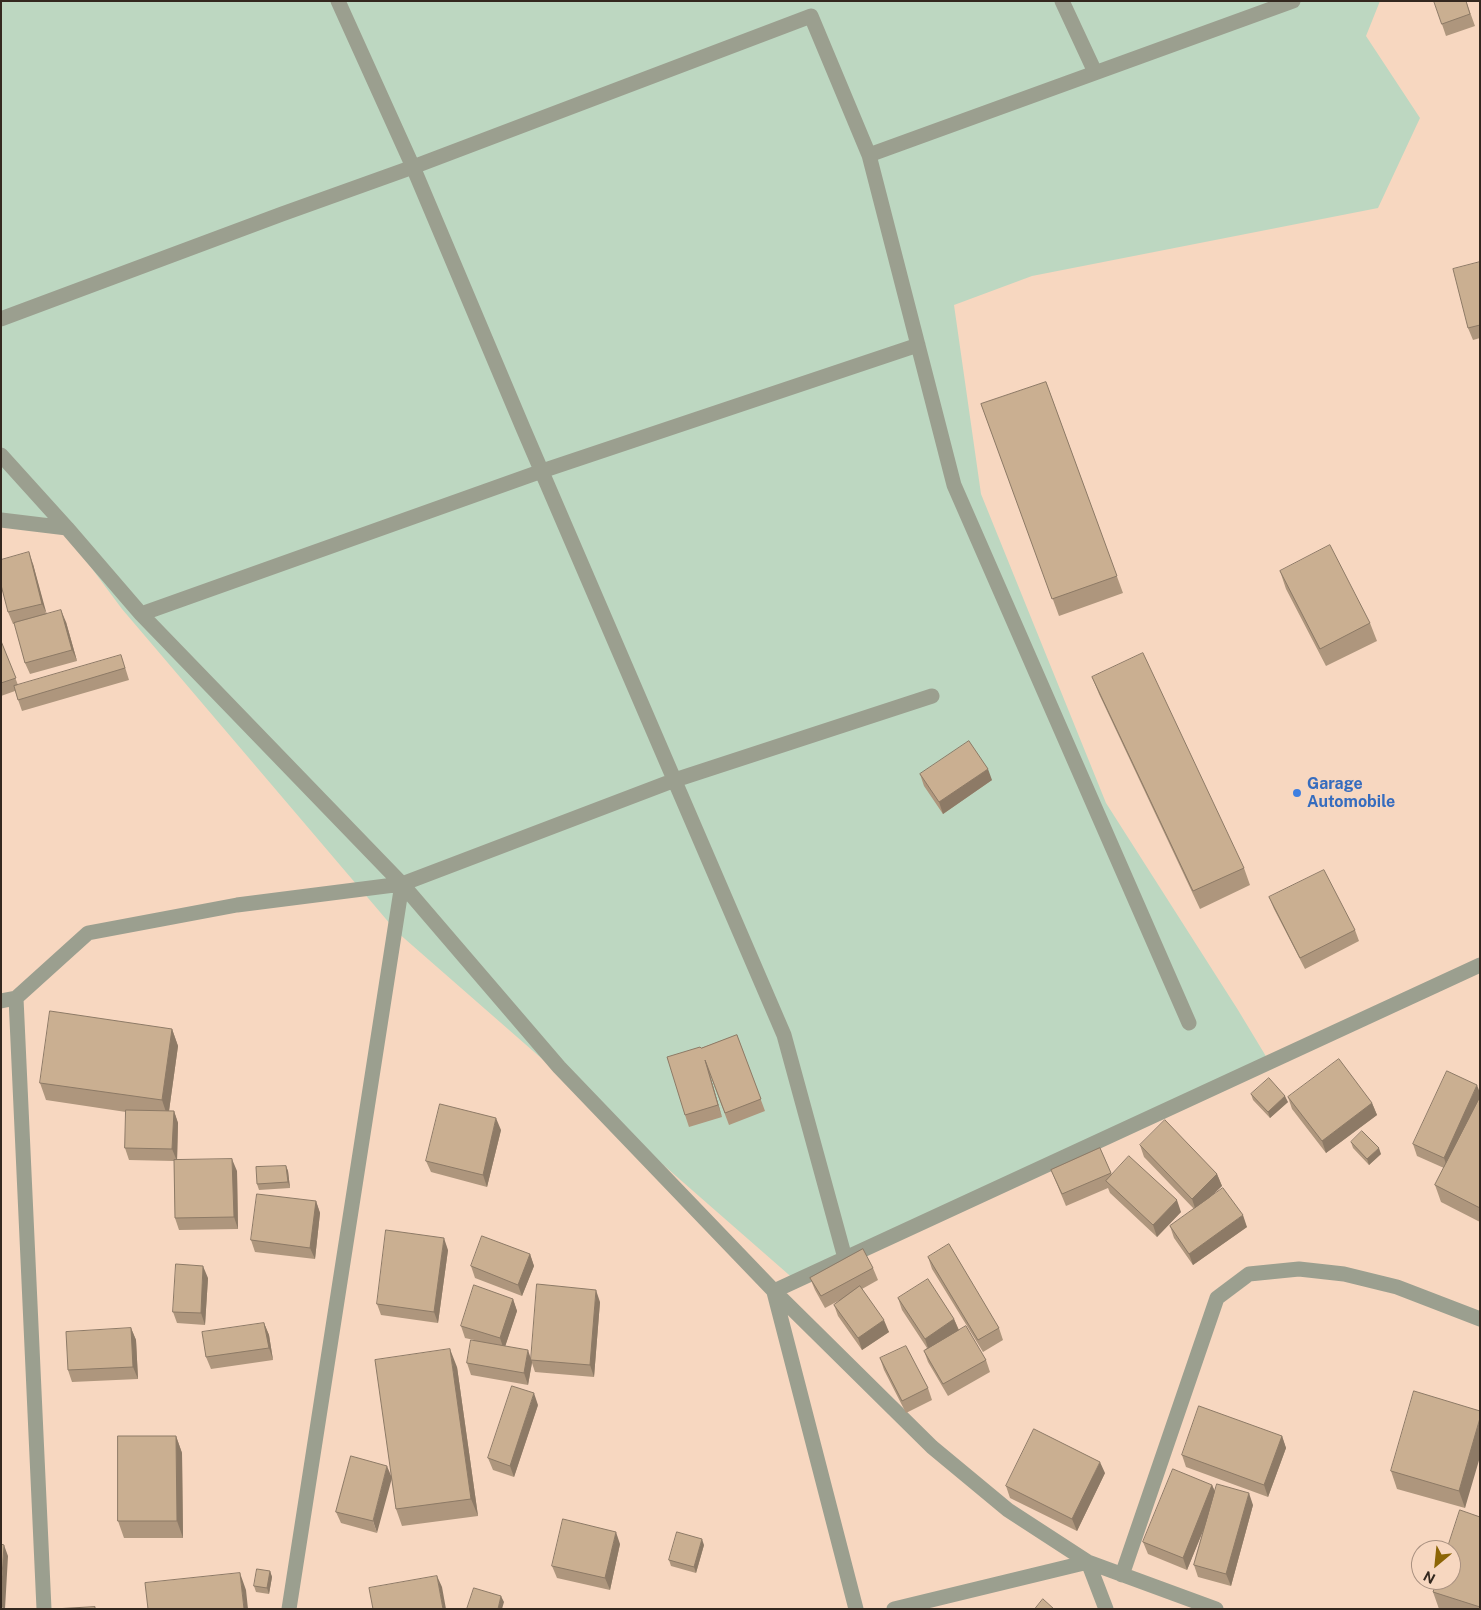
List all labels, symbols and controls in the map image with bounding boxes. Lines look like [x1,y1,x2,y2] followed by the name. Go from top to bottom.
[1307,774,1395,812] place label: Garage Automobile
[1291,787,1303,799] marker: Garage Automobile
[1411,1540,1461,1590] north arrow
[1421,1568,1438,1587] text: N

